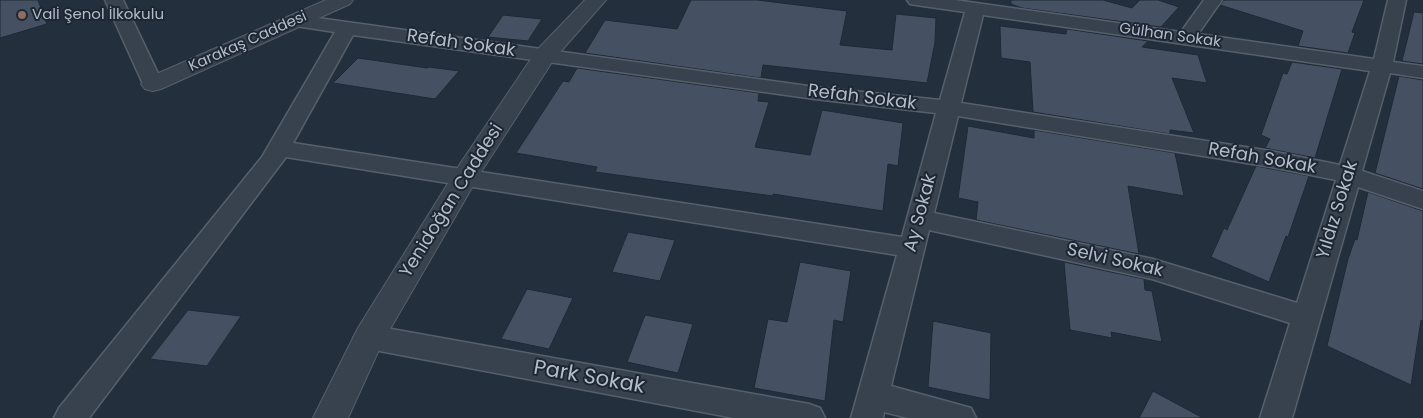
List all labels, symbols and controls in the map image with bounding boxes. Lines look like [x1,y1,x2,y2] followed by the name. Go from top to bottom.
[32,6,164,24] place label: Valİ Şenol İlkokulu
[186,8,310,76] street label: Karakaş Caddesi
[16,9,28,21] marker: Valİ Şenol İlkokulu
[1118,20,1222,52] street label: Gülhan Sokak
[405,26,517,62] street label: Refah Sokak
[806,81,918,115] street label: Refah Sokak
[396,120,508,282] street label: Yenidoğan Caddesi
[1206,139,1318,179] street label: Refah Sokak
[1313,158,1363,262] street label: Yıldız Sokak
[900,172,942,254] street label: Ay Sokak
[1065,239,1165,283] street label: Selvi Sokak
[532,356,646,400] street label: Park Sokak

